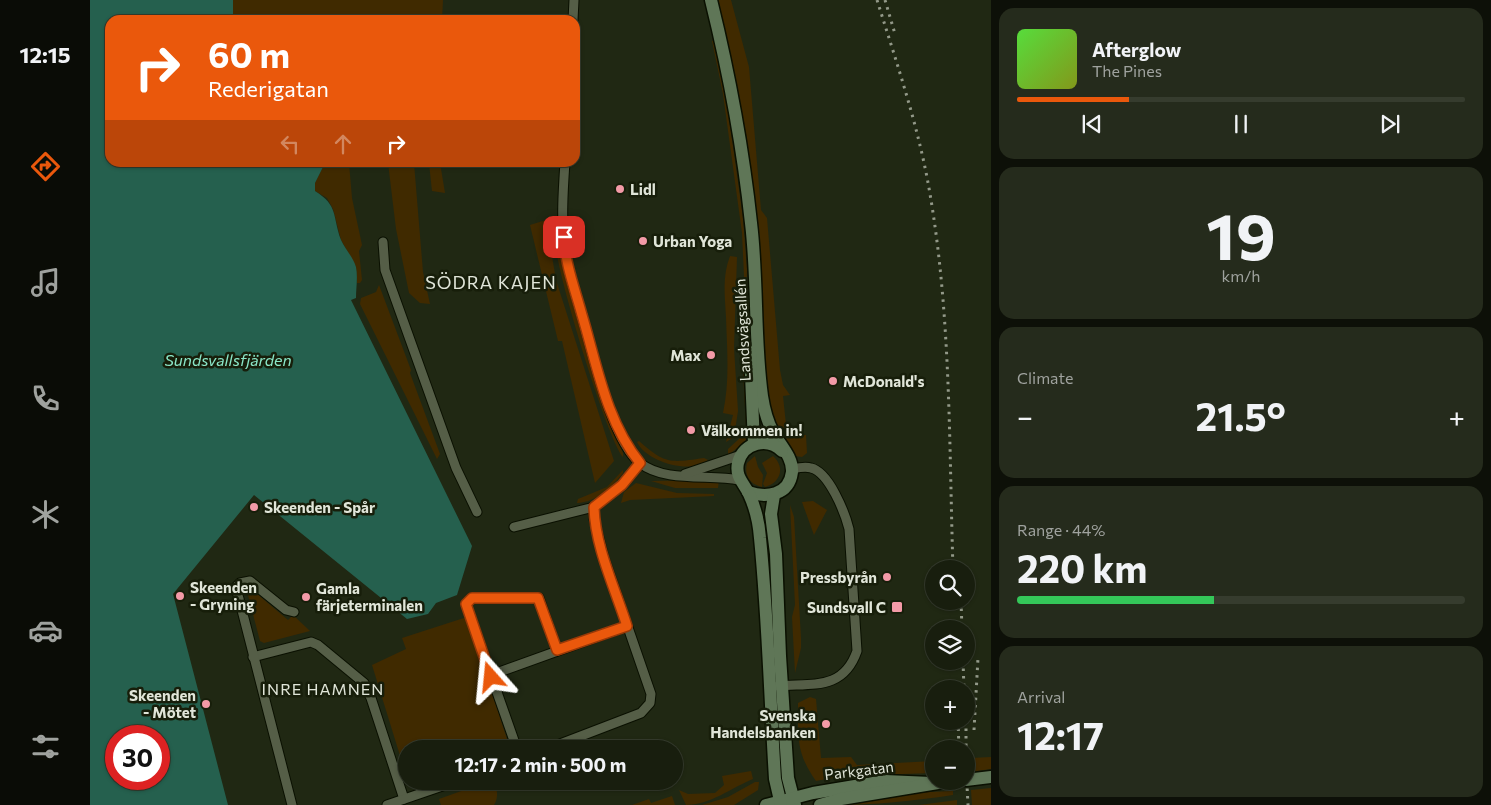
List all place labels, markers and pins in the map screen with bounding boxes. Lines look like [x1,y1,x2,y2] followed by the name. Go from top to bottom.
[630,180,656,198] place label: Lidl
[614,183,626,195] marker: Lidl
[543,216,585,258] pin
[653,232,732,250] place label: Urban Yoga
[637,235,649,247] marker: Urban Yoga
[670,346,701,364] place label: Max
[705,349,717,361] marker: Max
[843,372,924,390] place label: McDonald's
[827,375,839,387] marker: McDonald's
[701,421,802,439] place label: Välkommen in!
[685,424,697,436] marker: Välkommen in!
[264,498,375,516] place label: Skeenden - Spår
[248,501,260,513] marker: Skeenden - Spår
[800,568,877,586] place label: Pressbyrån
[881,571,893,583] marker: Pressbyrån
[190,578,257,613] place label: Skeenden - Gryning
[316,579,423,614] place label: Gamla färjeterminalen
[174,590,186,602] marker: Skeenden - Gryning
[300,591,312,603] marker: Gamla färjeterminalen
[807,598,886,616] place label: Sundsvall C
[890,600,904,614] marker: Sundsvall C
[129,686,196,721] place label: Skeenden - Mötet
[200,698,212,710] marker: Skeenden - Mötet
[710,706,816,741] place label: Svenska Handelsbanken
[820,718,832,730] marker: Svenska Handelsbanken

